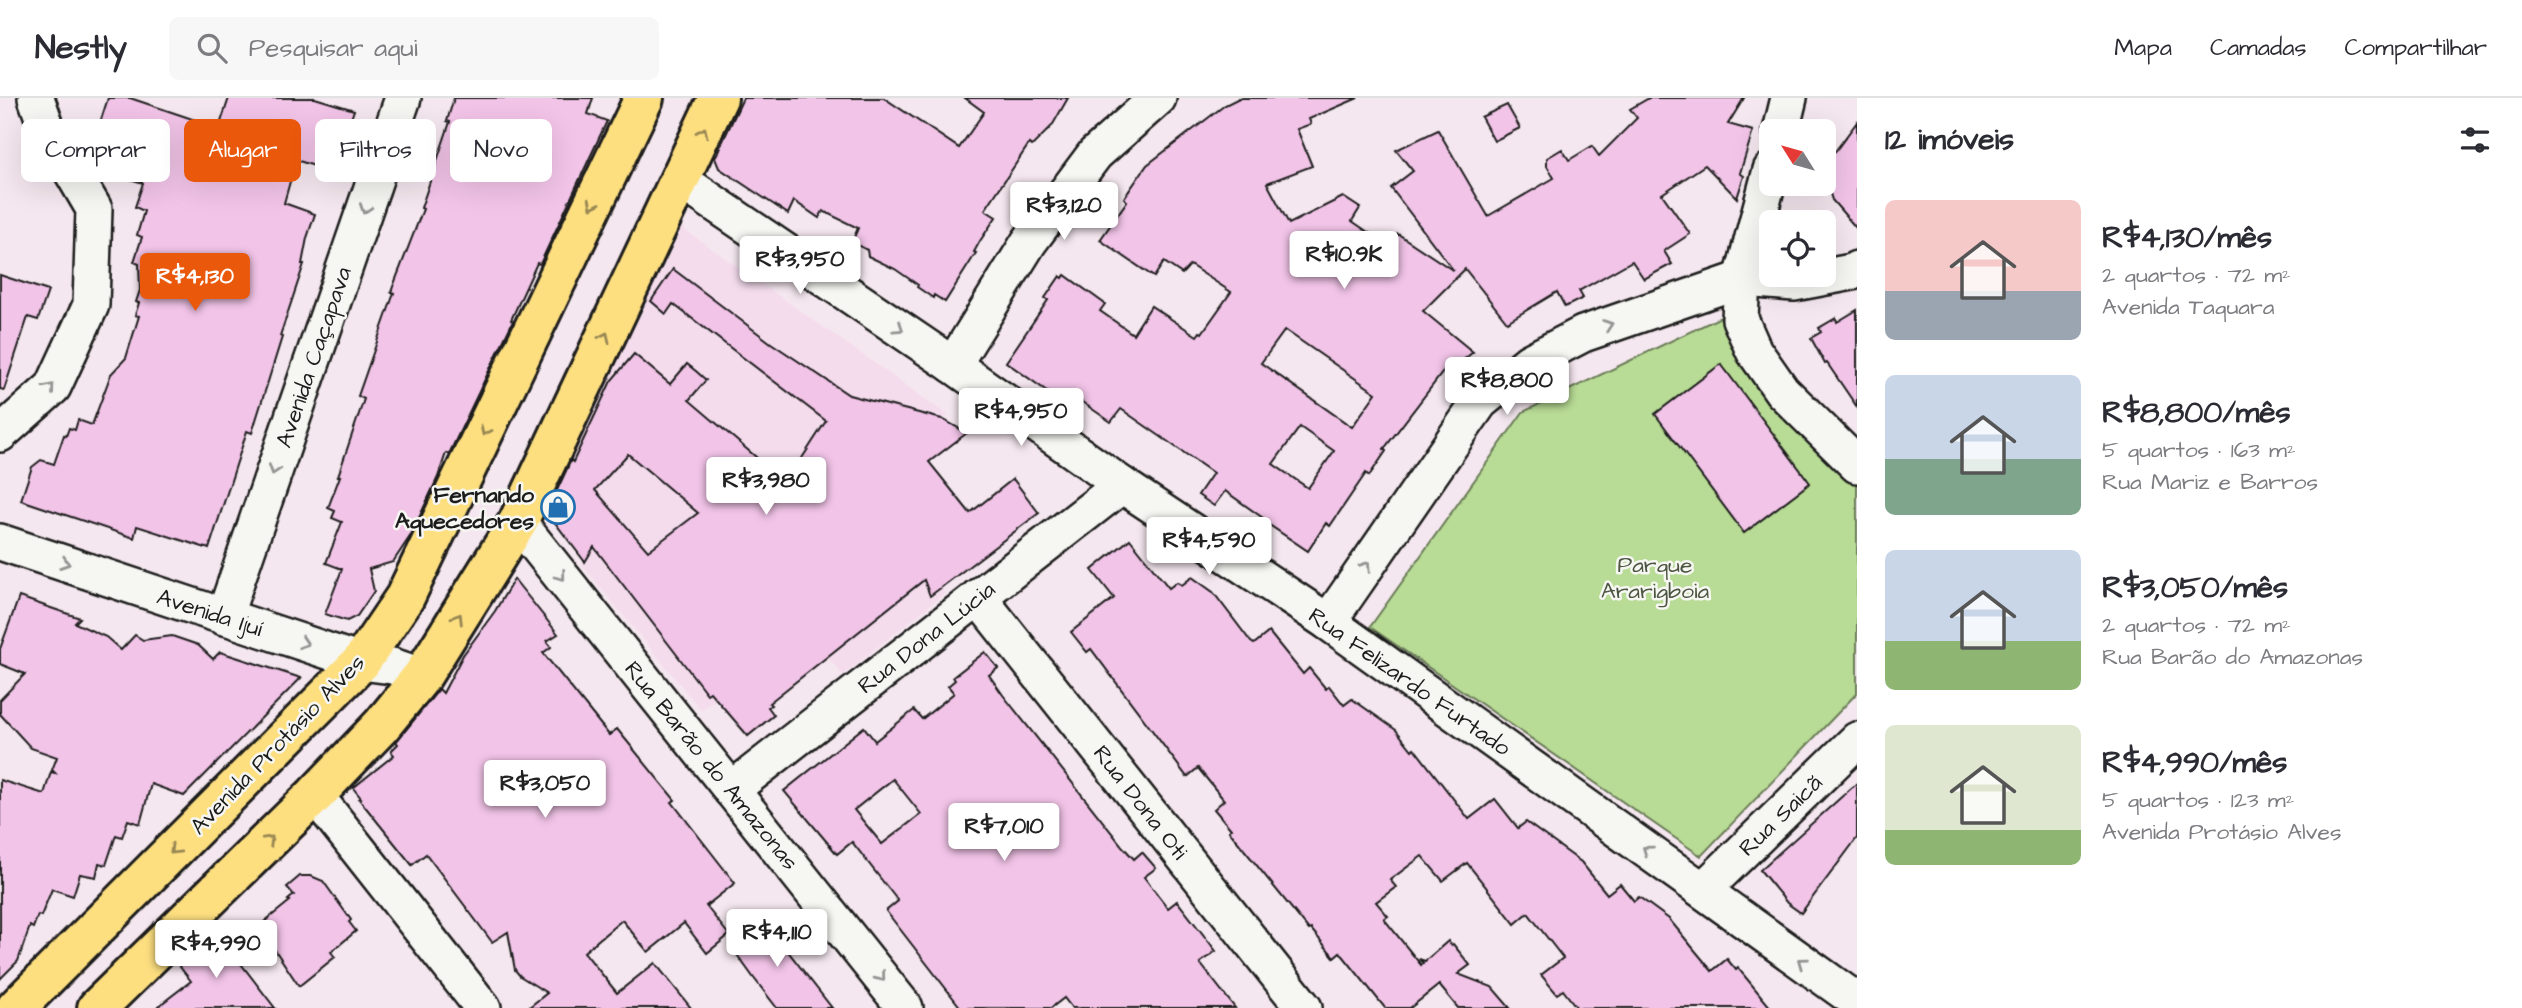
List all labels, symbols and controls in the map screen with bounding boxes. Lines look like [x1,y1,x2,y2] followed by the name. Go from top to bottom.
[169,17,659,80] search box
[35,25,127,71] text: Nestly
[193,29,231,67] icon: search
[249,30,418,66] text: Pesquisar aqui
[2114,31,2172,65] text: Mapa
[2210,31,2307,65] text: Camadas
[2345,31,2487,65] text: Compartilhar
[21,119,170,182] chip: Comprar
[184,119,301,182] chip: Alugar
[315,119,436,182] chip: Filtros
[450,119,552,182] chip: Novo
[1759,119,1836,196] north arrow
[1759,119,1836,287] map controls
[1885,119,2014,161] text: 12 imóveis
[2456,121,2494,159] icon: filters
[694,126,708,139] one-way arrow
[999,183,1129,242] pin: R$3,120
[1026,189,1102,221] text: R$3,120
[588,197,602,209] one-way arrow
[359,202,373,214] one-way arrow
[1759,210,1836,287] button: locate
[2102,217,2272,259] text: R$4,130/mês
[1941,228,2025,312] icon: home
[1279,232,1409,291] pin: R$10.9K
[735,236,865,296] pin: R$3,950
[1306,238,1382,270] text: R$10.9K
[756,243,844,275] text: R$3,950
[130,254,260,313] pin: R$4,130
[2102,259,2291,291] text: 2 quartos · 72 m²
[156,260,234,292] text: R$4,130
[268,262,360,452] street label: Avenida Caçapava
[2102,291,2274,323] text: Avenida Taquara
[1602,319,1614,333] one-way arrow
[891,320,904,333] one-way arrow
[597,332,611,344] one-way arrow
[1442,358,1572,417] pin: R$8,800
[1461,364,1553,396] text: R$8,800
[41,383,54,395] one-way arrow
[956,388,1086,448] pin: R$4,950
[2102,392,2290,434] text: R$8,800/mês
[975,395,1067,427] text: R$4,950
[1941,403,2025,487] icon: home
[479,424,493,436] one-way arrow
[2102,434,2296,466] text: 5 quartos · 163 m²
[701,458,831,517] pin: R$3,980
[268,463,282,476] one-way arrow
[722,464,810,496] text: R$3,980
[2102,466,2318,498] text: Rua Mariz e Barros
[395,479,534,537] place label: Fernando Aquecedores
[539,488,577,526] shop icon: Fernando Aquecedores
[1144,518,1274,577] pin: R$4,590
[1163,524,1255,556] text: R$4,590
[1601,549,1709,608] park label: Parque Ararigboia
[58,555,70,570] one-way arrow
[1358,561,1371,574] one-way arrow
[2102,567,2288,609] text: R$3,050/mês
[552,568,565,580] one-way arrow
[851,574,1002,702] street label: Rua Dona Lúcia
[1941,578,2025,662] icon: home
[153,581,267,645] street label: Avenida Ijuí
[1302,600,1517,764] street label: Rua Felizardo Furtado
[2102,609,2291,641] text: 2 quartos · 72 m²
[450,613,463,626] one-way arrow
[297,635,309,650] one-way arrow
[2102,641,2363,673] text: Rua Barão do Amazonas
[183,647,372,842] street label: Avenida Protásio Alves
[617,654,806,877] street label: Rua Barão do Amazonas
[1085,739,1195,867] street label: Rua Dona Oti
[2102,742,2287,784] text: R$4,990/mês
[1941,753,2025,837] icon: home
[480,760,610,820] pin: R$3,050
[500,767,590,799] text: R$3,050
[1732,767,1830,864] street label: Rua Saicã
[2102,784,2294,816] text: 5 quartos · 123 m²
[939,804,1069,863] pin: R$7,010
[964,810,1044,842] text: R$7,010
[2102,816,2342,848] text: Avenida Protásio Alves
[260,836,273,849] one-way arrow
[170,841,183,854] one-way arrow
[1642,846,1655,859] one-way arrow
[712,910,842,969] pin: R$4,110
[742,916,812,948] text: R$4,110
[151,920,281,980] pin: R$4,990
[171,927,261,959] text: R$4,990
[1797,957,1810,970] one-way arrow
[872,970,885,982] one-way arrow

